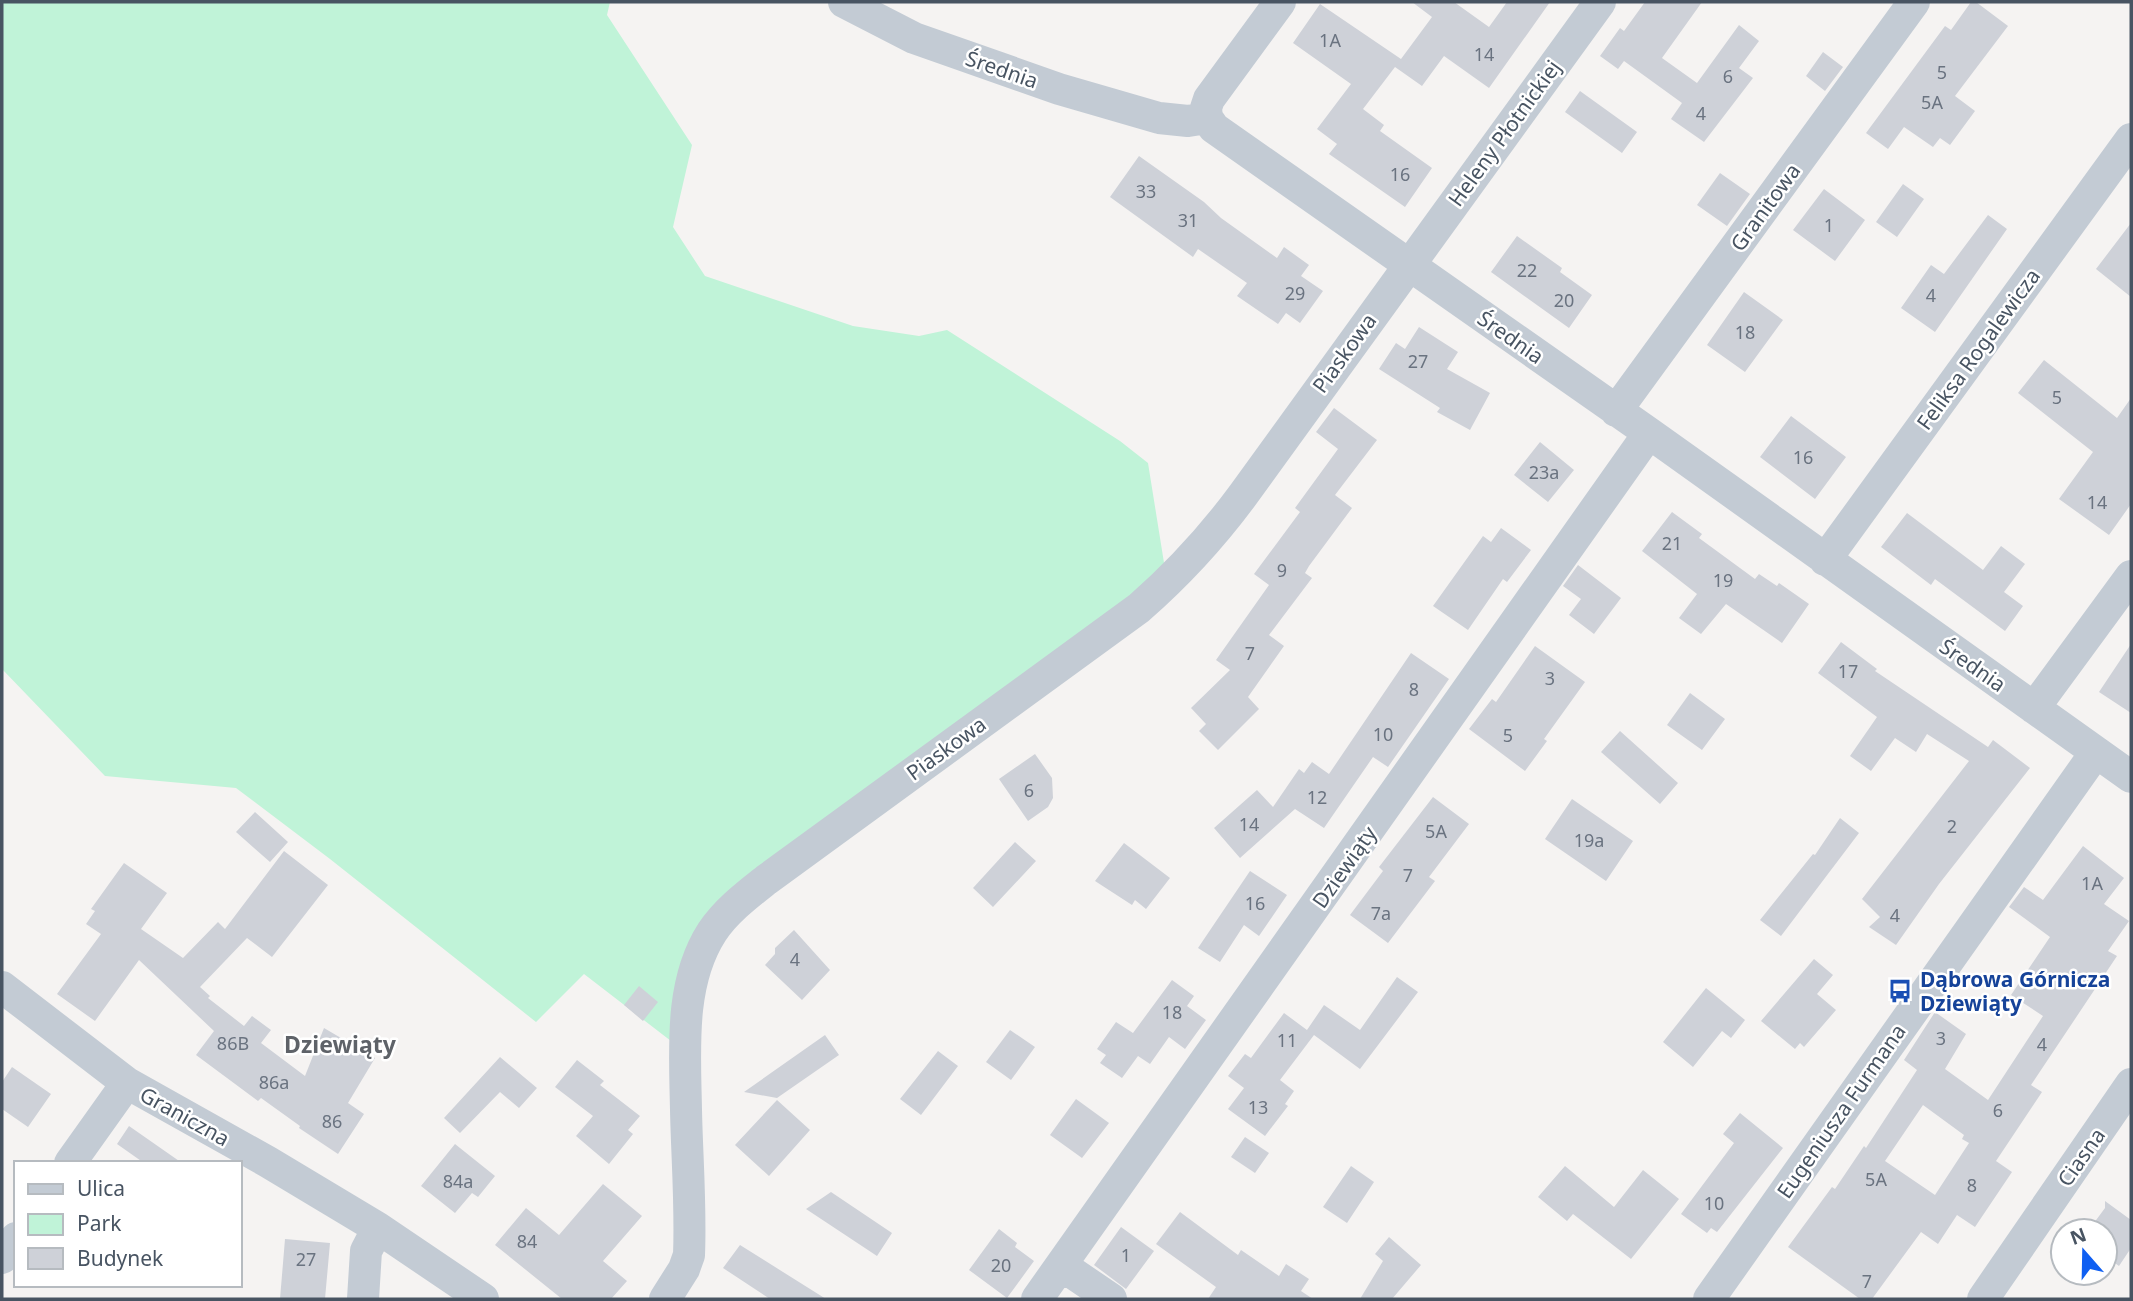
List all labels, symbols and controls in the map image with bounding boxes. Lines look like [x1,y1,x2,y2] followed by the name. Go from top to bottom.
[1319,28,1341,52] house number: 1A
[1474,42,1494,66] house number: 14
[962,44,1042,94] street label: Średnia
[1441,54,1567,212] street label: Heleny Płotnickiej
[1937,60,1947,84] house number: 5
[1723,64,1733,88] house number: 6
[1921,90,1943,114] house number: 5A
[1696,101,1706,125] house number: 4
[1724,158,1806,256] street label: Granitowa
[1390,162,1410,186] house number: 16
[1136,179,1156,203] house number: 33
[1178,208,1198,232] house number: 31
[1824,213,1834,237] house number: 1
[1517,258,1537,282] house number: 22
[1910,263,2046,435] street label: Feliksa Rogalewicza
[1285,281,1305,305] house number: 29
[1926,283,1936,307] house number: 4
[1554,288,1574,312] house number: 20
[1472,304,1550,370] street label: Średnia
[1306,308,1382,398] street label: Piaskowa
[1735,320,1755,344] house number: 18
[1408,349,1428,373] house number: 27
[2052,385,2062,409] house number: 5
[1793,445,1813,469] house number: 16
[1529,460,1559,484] house number: 23a
[2087,490,2107,514] house number: 14
[1662,531,1682,555] house number: 21
[1277,558,1287,582] house number: 9
[1713,568,1733,592] house number: 19
[1934,632,2012,698] street label: Średnia
[1245,641,1255,665] house number: 7
[1838,659,1858,683] house number: 17
[1545,666,1555,690] house number: 3
[1409,677,1419,701] house number: 8
[901,710,991,786] street label: Piaskowa
[1373,722,1393,746] house number: 10
[1503,723,1513,747] house number: 5
[1024,778,1034,802] house number: 6
[1307,785,1327,809] house number: 12
[1239,812,1259,836] house number: 14
[1947,814,1957,838] house number: 2
[1425,819,1447,843] house number: 5A
[1306,820,1383,914] street label: Dziewiąty
[1574,828,1604,852] house number: 19a
[1403,863,1413,887] house number: 7
[2081,871,2103,895] house number: 1A
[1245,891,1265,915] house number: 16
[1371,901,1391,925] house number: 7a
[1890,903,1900,927] house number: 4
[790,947,800,971] house number: 4
[1920,965,2110,1017] place label: Dąbrowa Górnicza Dziewiąty
[1886,977,1914,1005] bus stop icon: Dąbrowa Górnicza Dziewiąty
[1162,1000,1182,1024] house number: 18
[1770,1018,1912,1204] street label: Eugeniusza Furmana
[1936,1026,1946,1050] house number: 3
[284,1028,397,1060] district label: Dziewiąty
[1277,1028,1297,1052] house number: 11
[217,1031,249,1055] house number: 86B
[2037,1032,2047,1056] house number: 4
[259,1070,289,1094] house number: 86a
[135,1080,235,1152] street label: Graniczna
[1248,1095,1268,1119] house number: 13
[1993,1098,2003,1122] house number: 6
[322,1109,342,1133] house number: 86
[2051,1122,2111,1192] street label: Ciasna
[14,1161,242,1287] legend
[1865,1167,1887,1191] house number: 5A
[443,1169,473,1193] house number: 84a
[1967,1173,1977,1197] house number: 8
[77,1174,125,1202] text: Ulica
[1704,1191,1724,1215] house number: 10
[77,1209,122,1237] text: Park
[2049,1217,2119,1287] north arrow
[2066,1221,2090,1251] text: N
[517,1229,537,1253] house number: 84
[1121,1243,1131,1267] house number: 1
[77,1244,164,1272] text: Budynek
[296,1247,316,1271] house number: 27
[991,1253,1011,1277] house number: 20
[1862,1269,1872,1293] house number: 7

